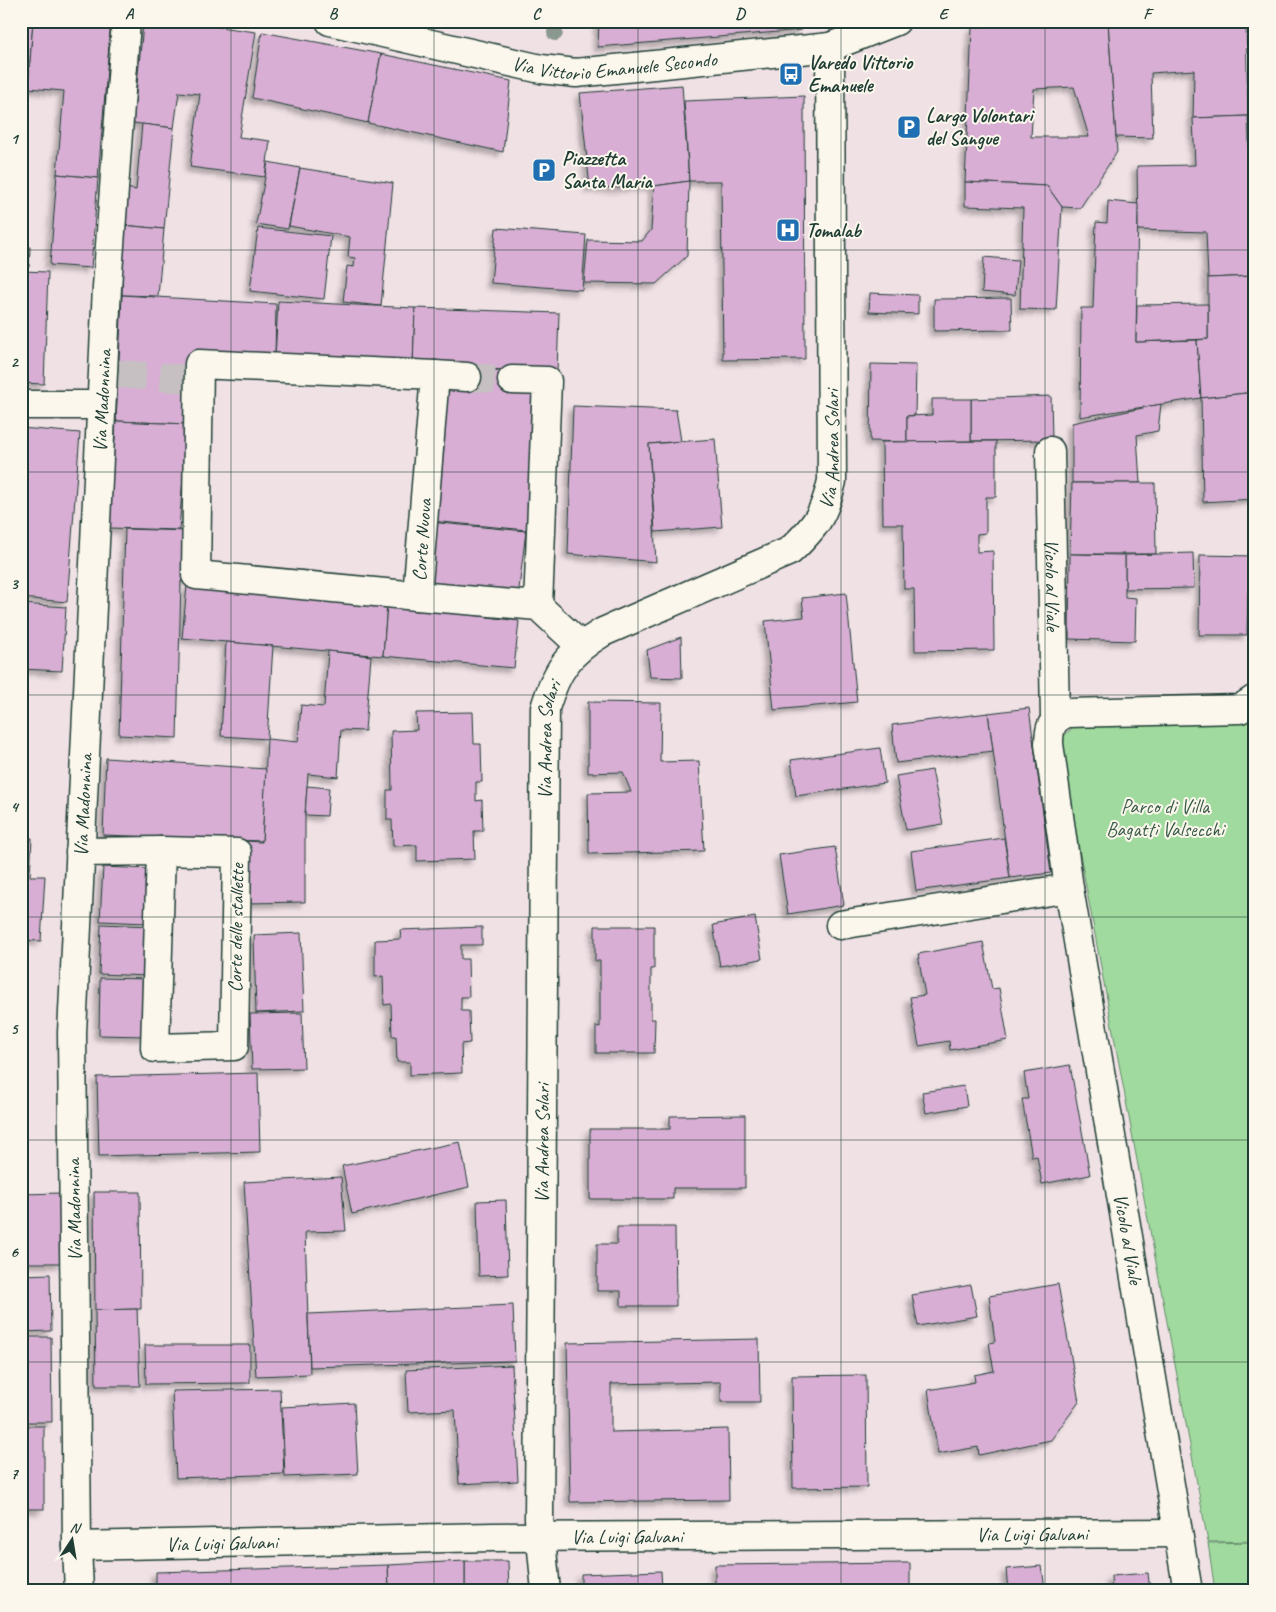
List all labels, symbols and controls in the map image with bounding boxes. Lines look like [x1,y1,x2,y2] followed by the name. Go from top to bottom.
[125,4,135,24] text: A
[329,4,339,24] text: B
[532,4,542,24] text: C
[735,4,746,24] text: D
[939,4,950,24] text: E
[1143,4,1154,24] text: F
[510,46,719,86] street label: Via Vittorio Emanuele Secondo
[808,50,914,98] place label: Varedo Vittorio Emanuele
[778,61,804,87] bus stop icon: Varedo Vittorio Emanuele
[926,103,1035,151] place label: Largo Volontari del Sangue
[896,114,922,140] parking icon: Largo Volontari del Sangue
[10,129,19,149] text: 1
[562,146,654,194] place label: Piazzetta Santa Maria
[531,157,557,183] parking icon: Piazzetta Santa Maria
[775,217,801,243] hospital icon: Tomalab
[806,218,863,243] place label: Tomalab
[87,347,117,453] street label: Via Madonnina
[10,352,19,372] text: 2
[812,387,845,512] street label: Via Andrea Solari
[407,496,437,582] street label: Corte Nuova
[1039,539,1066,633] street label: Vicolo al Viale
[10,574,19,594] text: 3
[532,674,567,799] street label: Via Andrea Solari
[68,752,98,857] street label: Via Madonnina
[1106,794,1226,842] park label: Parco di Villa Bagatti Valsecchi
[10,797,19,817] text: 4
[222,862,250,993] street label: Corte delle stallette
[11,1019,20,1039] text: 5
[529,1081,555,1203] street label: Via Andrea Solari
[61,1157,87,1262] street label: Via Madonnina
[1108,1192,1149,1288] street label: Vicolo al Viale
[10,1242,19,1262] text: 6
[10,1464,19,1484] text: 7
[48,1514,98,1564] north arrow
[69,1519,83,1537] text: N
[976,1521,1090,1547] street label: Via Luigi Galvani
[571,1523,685,1549] street label: Via Luigi Galvani
[166,1529,280,1557] street label: Via Luigi Galvani

